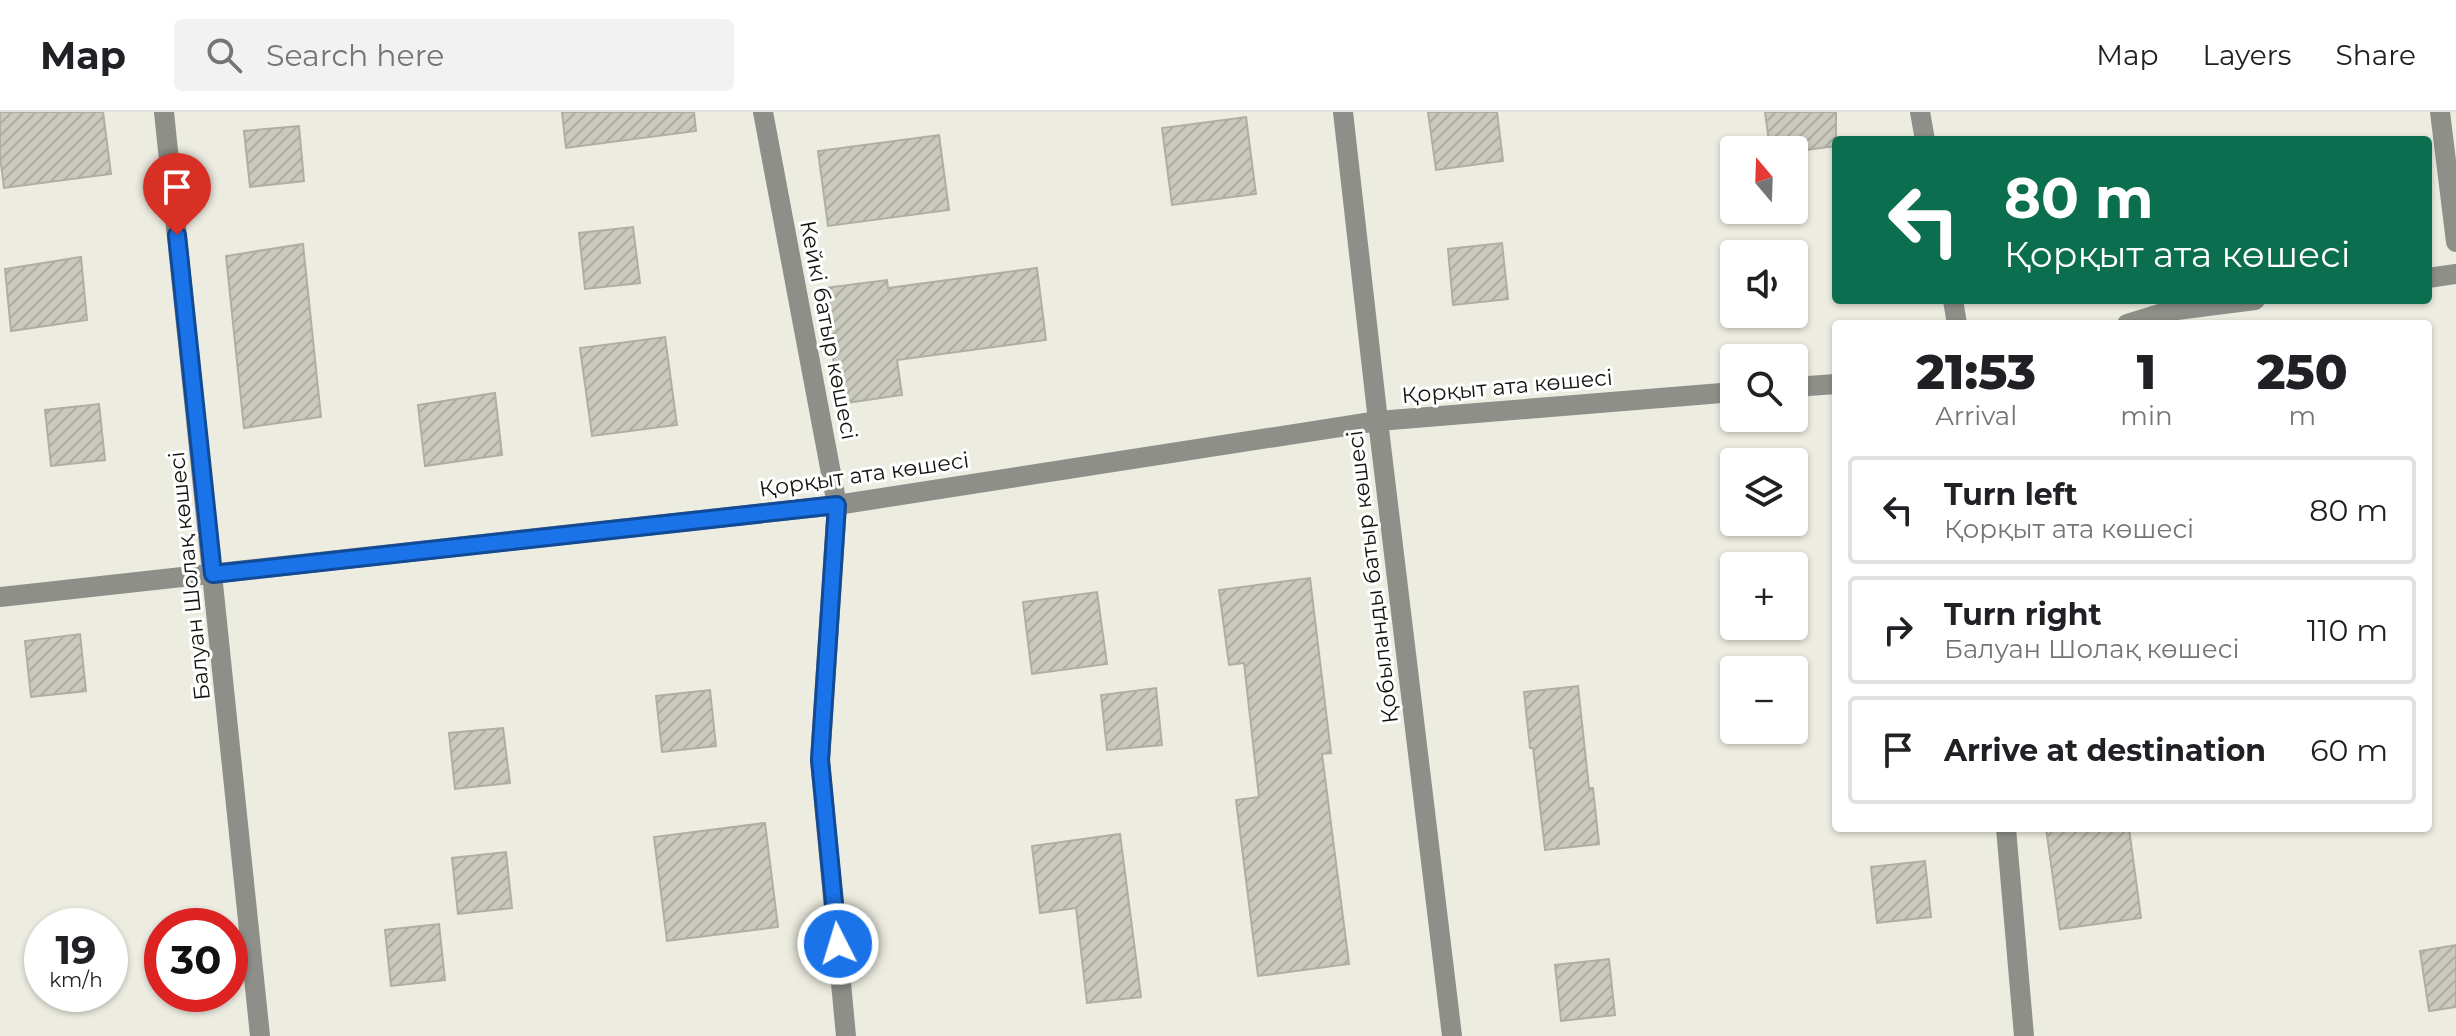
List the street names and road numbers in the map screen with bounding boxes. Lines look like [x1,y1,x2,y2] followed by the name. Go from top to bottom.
[794,218,863,442] street label: Кейкі батыр көшесі
[1400,364,1614,409] street label: Қорқыт ата көшесі
[1341,429,1404,725] street label: Қобыланды батыр көшесі
[757,446,971,503] street label: Қорқыт ата көшесі
[163,450,216,702] street label: Балуан Шолақ көшесі

